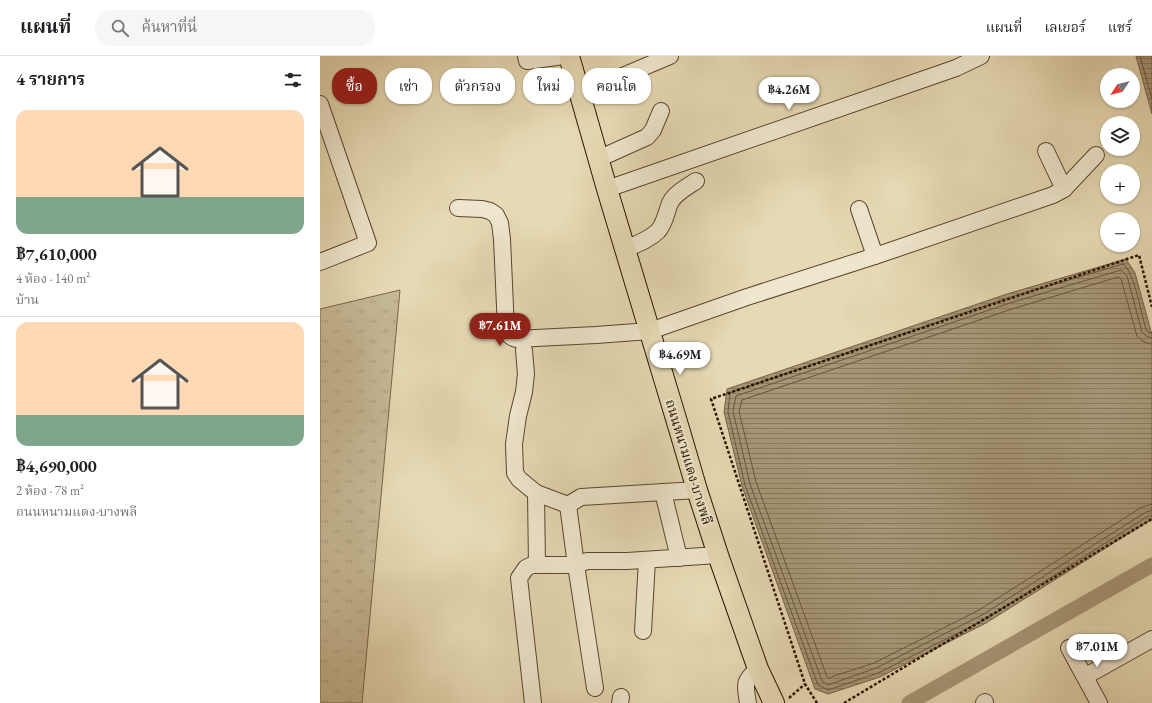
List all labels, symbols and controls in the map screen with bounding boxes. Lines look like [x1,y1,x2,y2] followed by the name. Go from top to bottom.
[95,10,375,46] search box
[20,14,71,39] text: แผนที่
[109,17,131,39] icon: search
[141,17,197,36] text: ค้นหาที่นี่
[986,18,1022,36] text: แผนที่
[1044,18,1086,36] text: เลเยอร์
[1108,18,1132,36] text: แชร์
[16,68,85,90] text: 4 รายการ
[332,68,377,104] chip: ซื้อ
[385,68,432,104] chip: เช่า
[440,68,515,104] chip: ตัวกรอง
[523,68,574,104] chip: ใหม่
[582,68,651,104] chip: คอนโด
[1100,68,1140,108] north arrow
[1100,68,1140,252] map controls
[282,69,304,91] icon: filters
[756,77,822,111] pin: ฿4.26M
[767,81,811,98] text: ฿4.26M
[1100,116,1140,156] button: layers
[124,136,196,208] icon: home
[1100,164,1140,204] button: +
[1100,212,1140,252] button: −
[16,243,97,265] text: ฿7,610,000
[16,270,90,287] text: 4 ห้อง · 140 m²
[16,291,39,308] text: บ้าน
[467,313,533,347] pin: ฿7.61M
[478,317,522,334] text: ฿7.61M
[647,342,713,376] pin: ฿4.69M
[658,346,702,363] text: ฿4.69M
[124,348,196,420] icon: home
[661,397,717,527] street label: ถนนหนามแดง-บางพลี
[16,455,97,477] text: ฿4,690,000
[16,482,84,499] text: 2 ห้อง · 78 m²
[16,503,137,520] text: ถนนหนามแดง-บางพลี
[1064,634,1130,668] pin: ฿7.01M
[1075,638,1119,655] text: ฿7.01M

